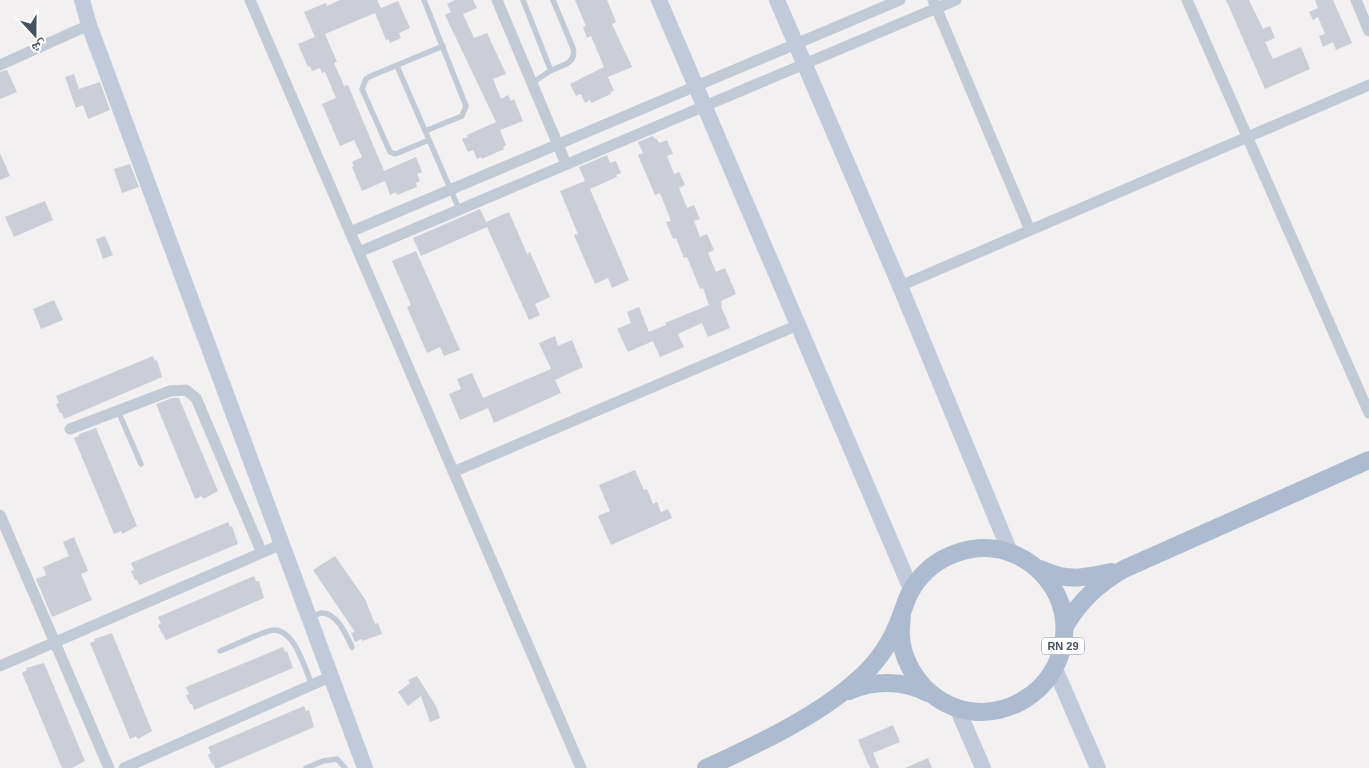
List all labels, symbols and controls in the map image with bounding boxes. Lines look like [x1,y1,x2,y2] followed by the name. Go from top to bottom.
[10,10,60,60] north arrow
[29,36,49,57] text: ش
[1042,637,1084,654] road number: RN 29

